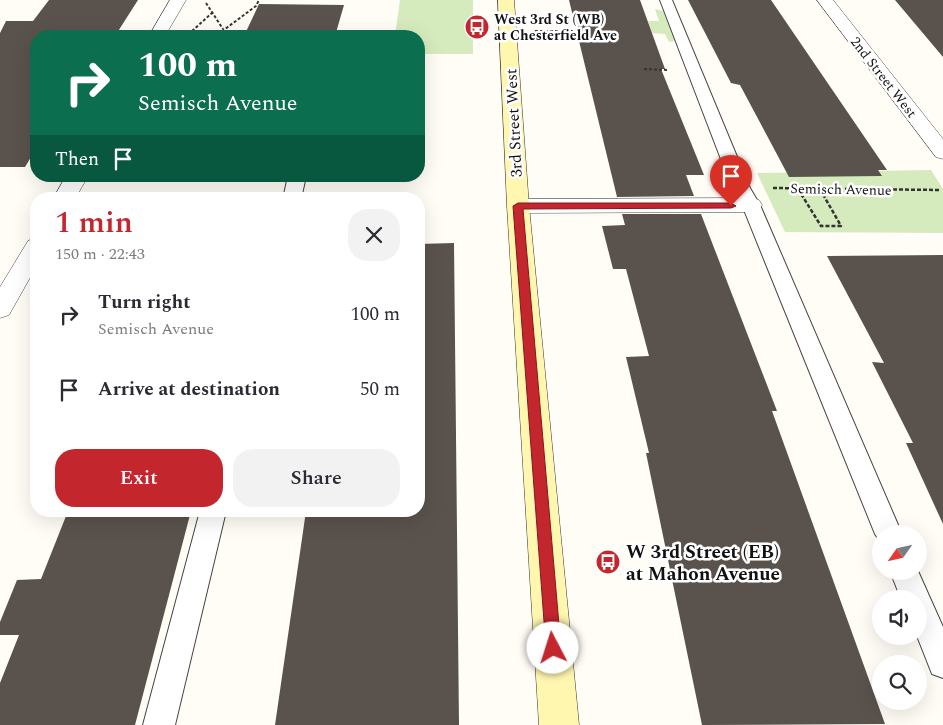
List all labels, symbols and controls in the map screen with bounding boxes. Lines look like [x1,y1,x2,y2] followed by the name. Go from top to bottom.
[494,9,617,46] place label: West 3rd St (WB) at Chesterfield Ave
[464,14,490,40] bus stop icon: West 3rd St (WB) at Chesterfield Ave
[845,32,922,122] street label: 2nd Street West
[138,39,237,92] text: 100 m
[55,50,120,115] icon: right
[499,68,529,178] street label: 3rd Street West
[138,87,297,120] text: Semisch Avenue
[55,145,99,174] text: Then
[109,145,137,173] icon: arrive
[710,155,752,206] pin
[717,162,745,190] icon: arrive
[790,178,892,201] street label: Semisch Avenue
[55,200,133,246] text: 1 min
[348,209,400,261] button: close
[55,242,145,266] text: 150 m · 22:43
[98,288,191,317] text: Turn right
[350,300,400,329] text: 100 m
[55,301,83,329] icon: right
[98,317,214,341] text: Semisch Avenue
[98,375,280,404] text: Arrive at destination
[360,375,400,404] text: 50 m
[55,376,83,404] icon: arrive
[55,449,223,507] button: Exit
[233,449,400,507] button: Share
[872,525,928,580] north arrow
[872,525,927,710] map controls
[626,538,780,589] place label: W 3rd Street (EB) at Mahon Avenue
[595,549,621,575] bus stop icon: W 3rd Street (EB) at Mahon Avenue
[872,590,927,645] button: sound
[526,621,578,673] position arrow
[872,655,927,710] button: search

